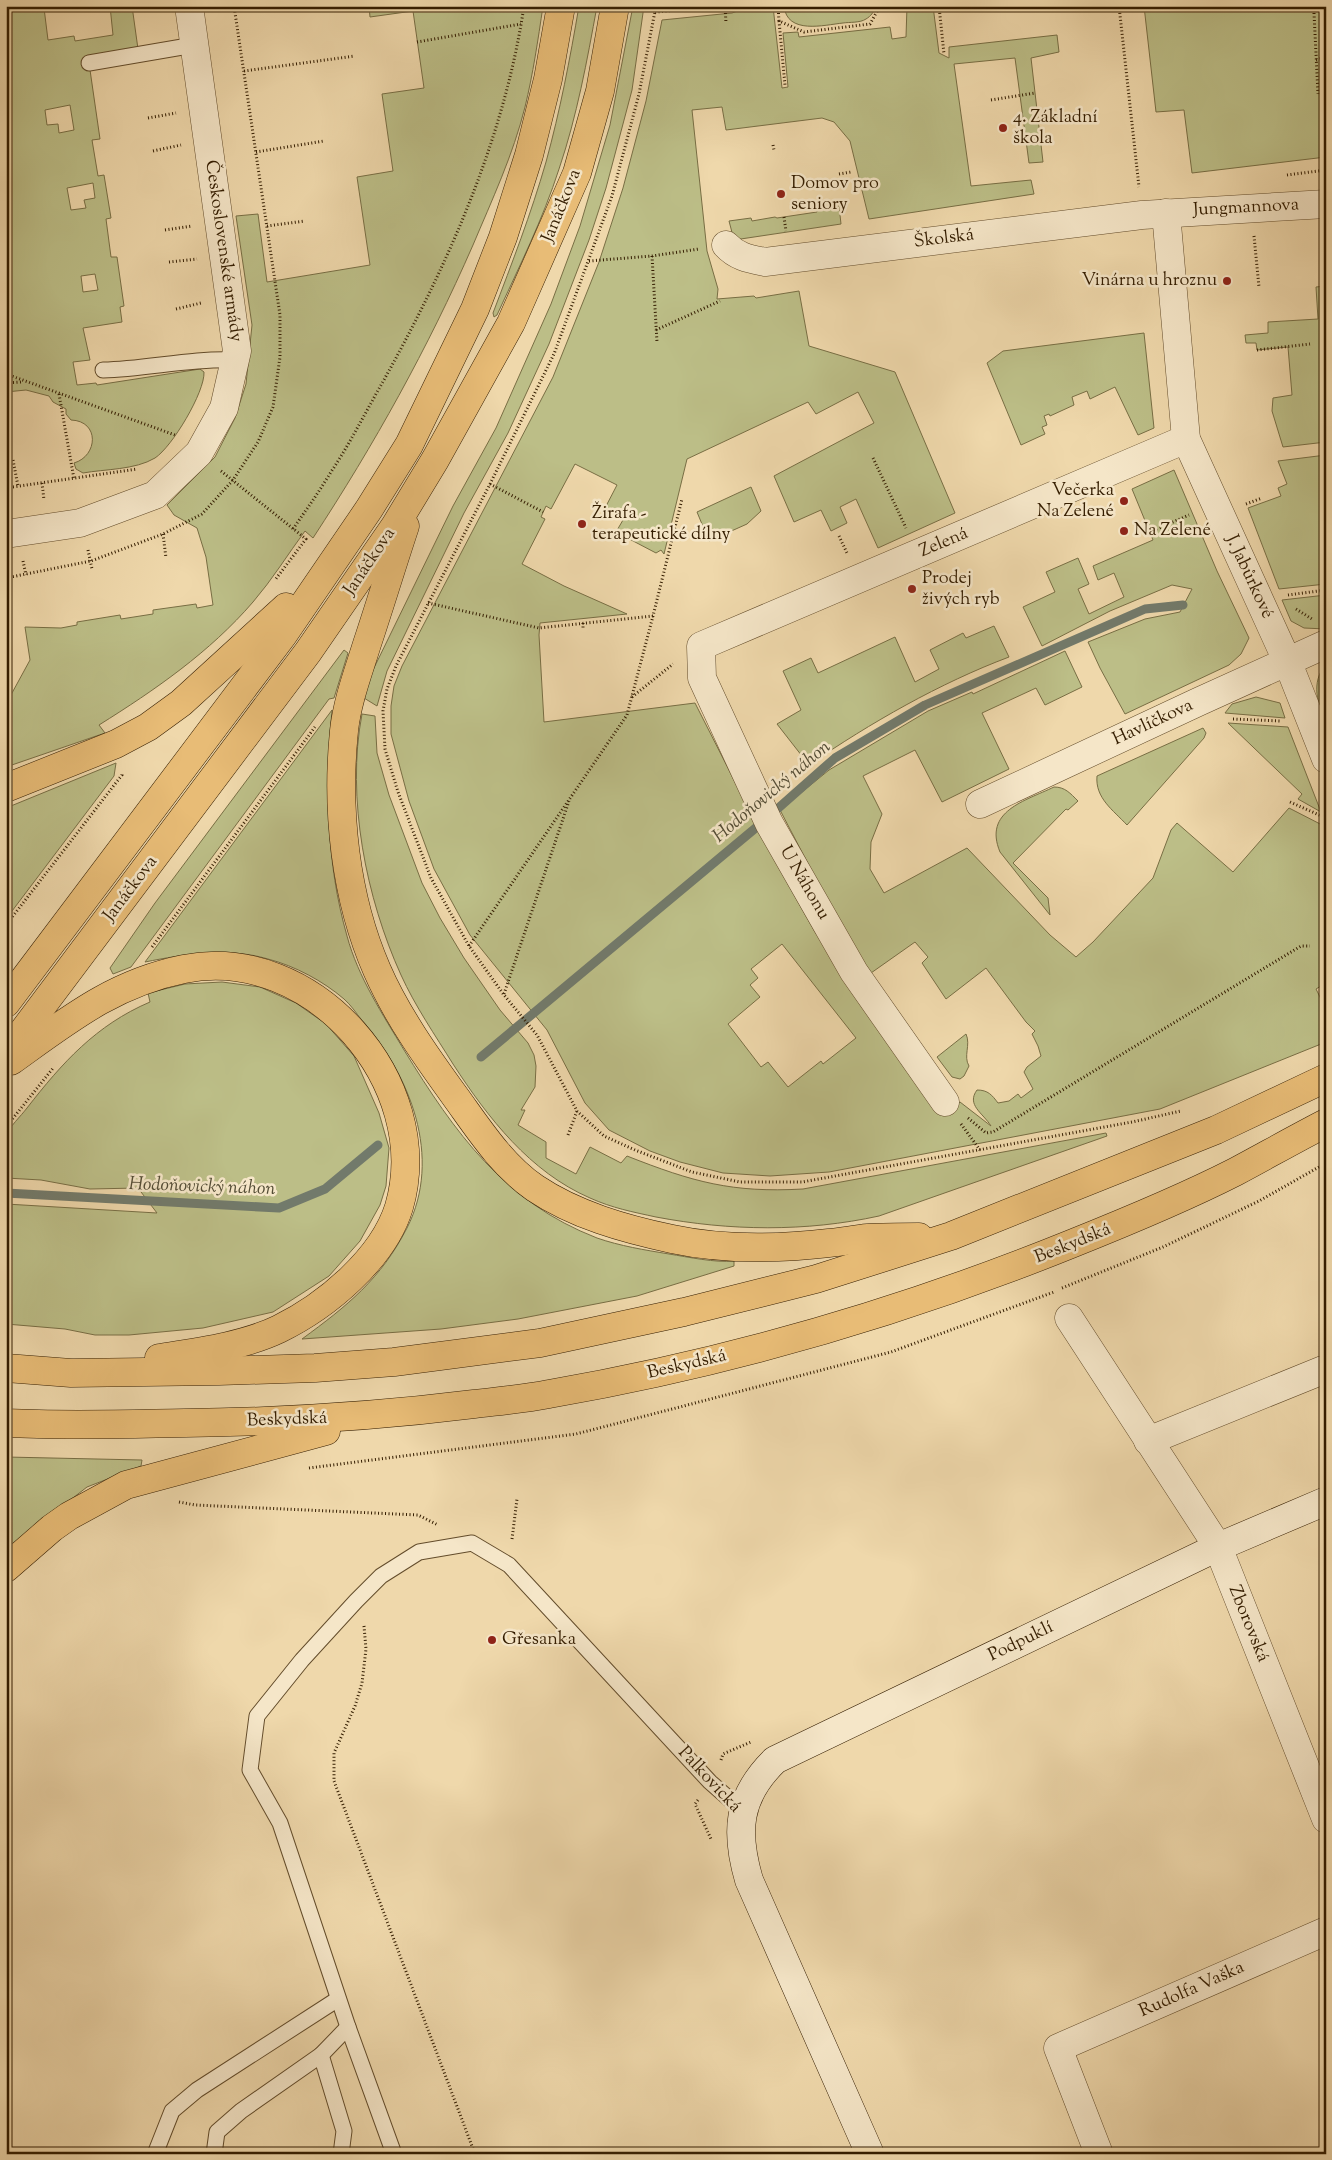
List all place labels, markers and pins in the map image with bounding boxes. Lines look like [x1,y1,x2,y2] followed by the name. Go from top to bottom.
[1013,105,1098,152] place label: 4. Základní škola
[997,122,1009,134] marker: 4. Základní škola
[791,171,879,218] place label: Domov pro seniory
[775,188,787,200] marker: Domov pro seniory
[1081,268,1217,294] place label: Vinárna u hroznu
[1221,275,1233,287] marker: Vinárna u hroznu
[1037,478,1114,525] place label: Večerka Na Zelené
[1118,495,1130,507] marker: Večerka Na Zelené
[592,501,730,548] place label: Žirafa - terapeutické dílny
[576,518,588,530] marker: Žirafa - terapeutické dílny
[1134,518,1211,544] place label: Na Zelené
[1118,525,1130,537] marker: Na Zelené
[922,566,1000,613] place label: Prodej živých ryb
[906,583,918,595] marker: Prodej živých ryb
[502,1627,576,1653] place label: Gřesanka
[486,1634,498,1646] marker: Gřesanka

